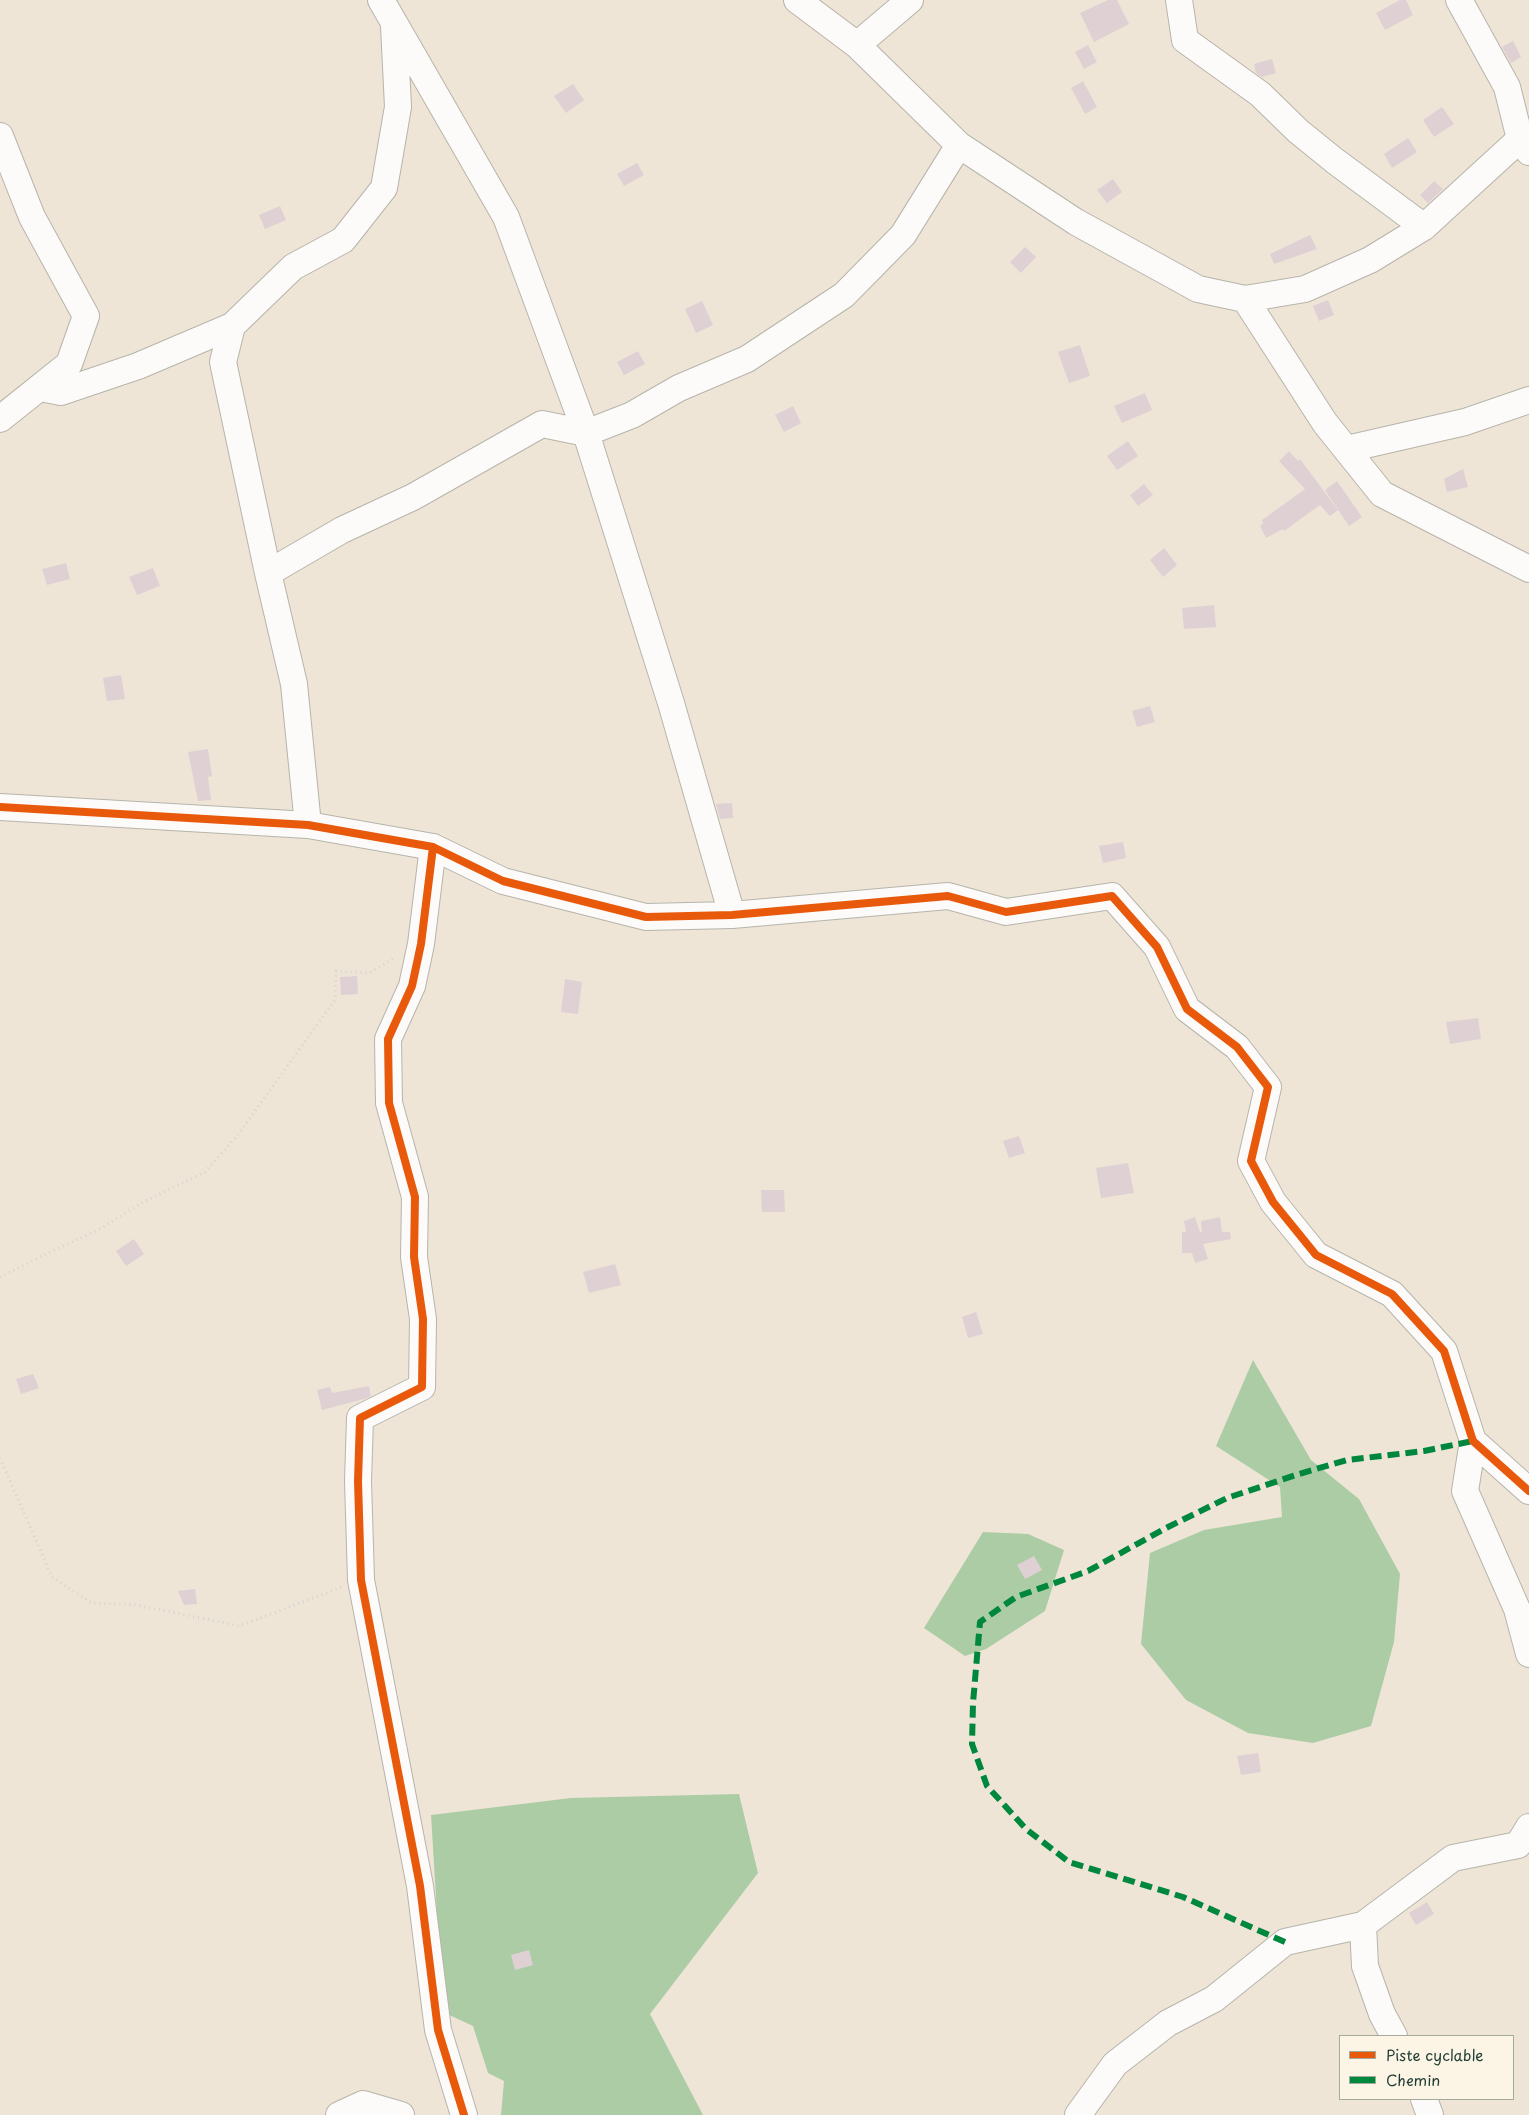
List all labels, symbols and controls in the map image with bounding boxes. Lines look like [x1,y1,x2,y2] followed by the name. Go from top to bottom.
[1339,2035,1514,2100] legend
[1386,2043,1483,2066] text: Piste cyclable
[1386,2068,1440,2091] text: Chemin

